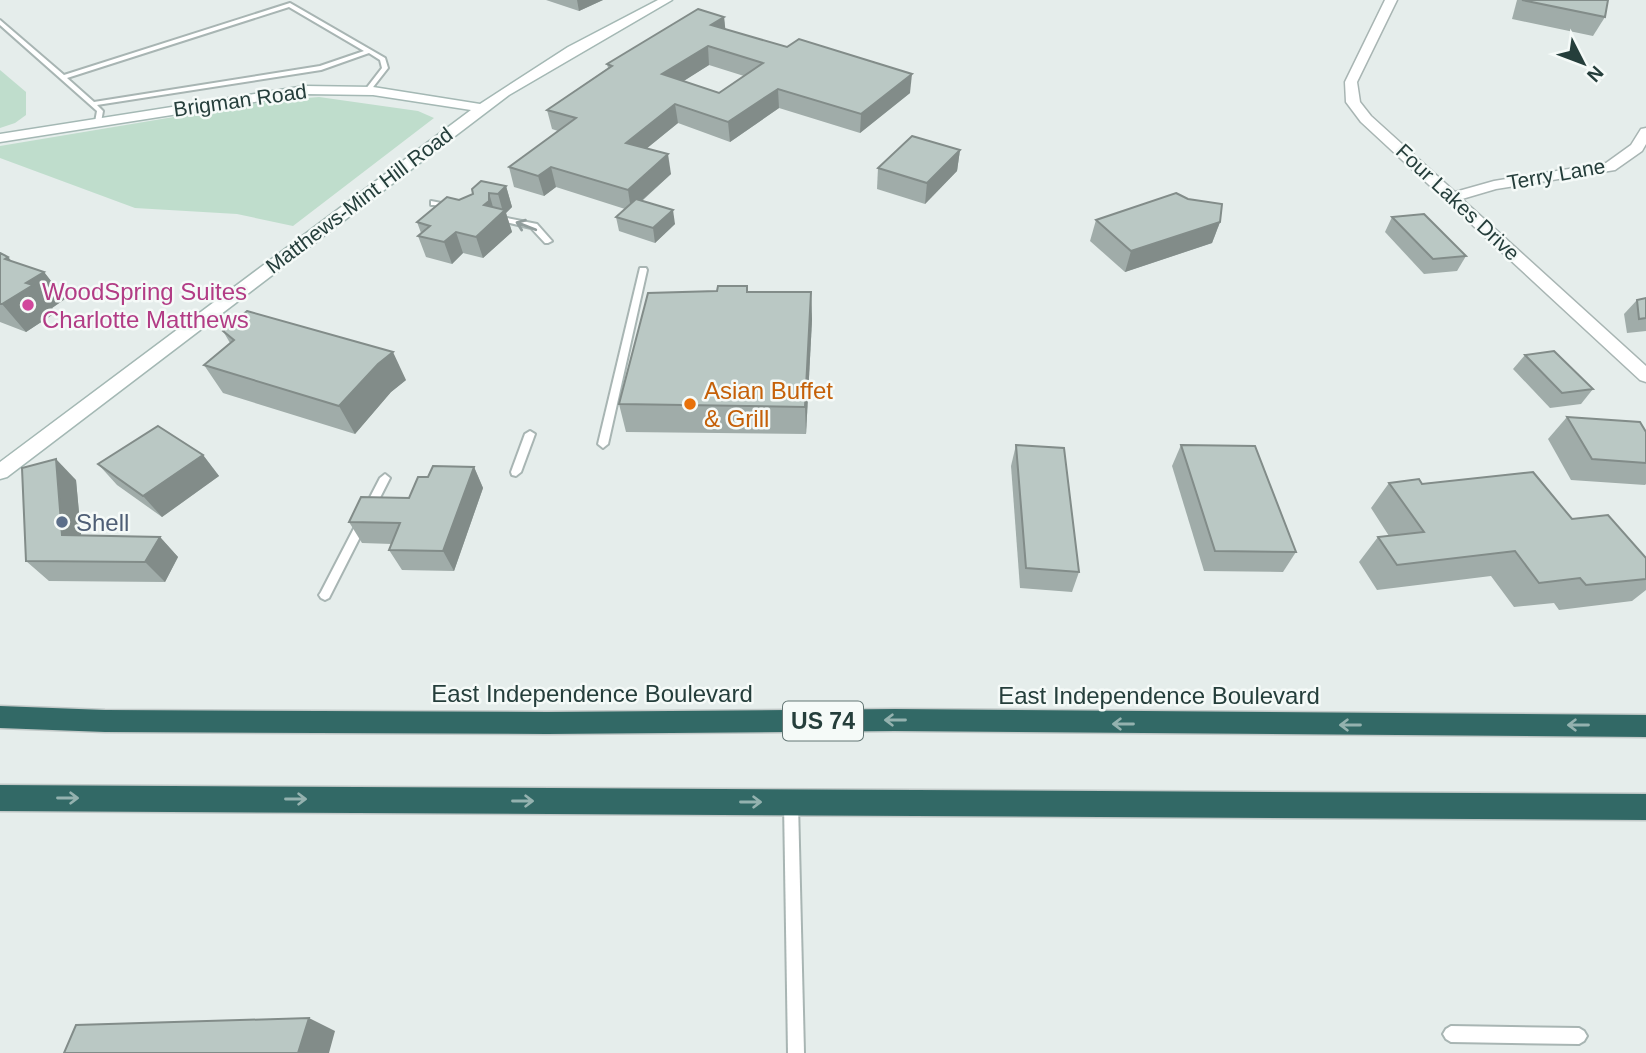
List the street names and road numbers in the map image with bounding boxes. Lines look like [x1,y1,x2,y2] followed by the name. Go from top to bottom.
[172,79,308,121] street label: Brigman Road
[261,122,457,278] street label: Matthews-Mint Hill Road
[1392,139,1524,265] street label: Four Lakes Drive
[1505,154,1607,194] street label: Terry Lane
[431,680,753,707] street label: East Independence Boulevard
[998,682,1320,709] street label: East Independence Boulevard
[783,702,863,740] road number: US 74

